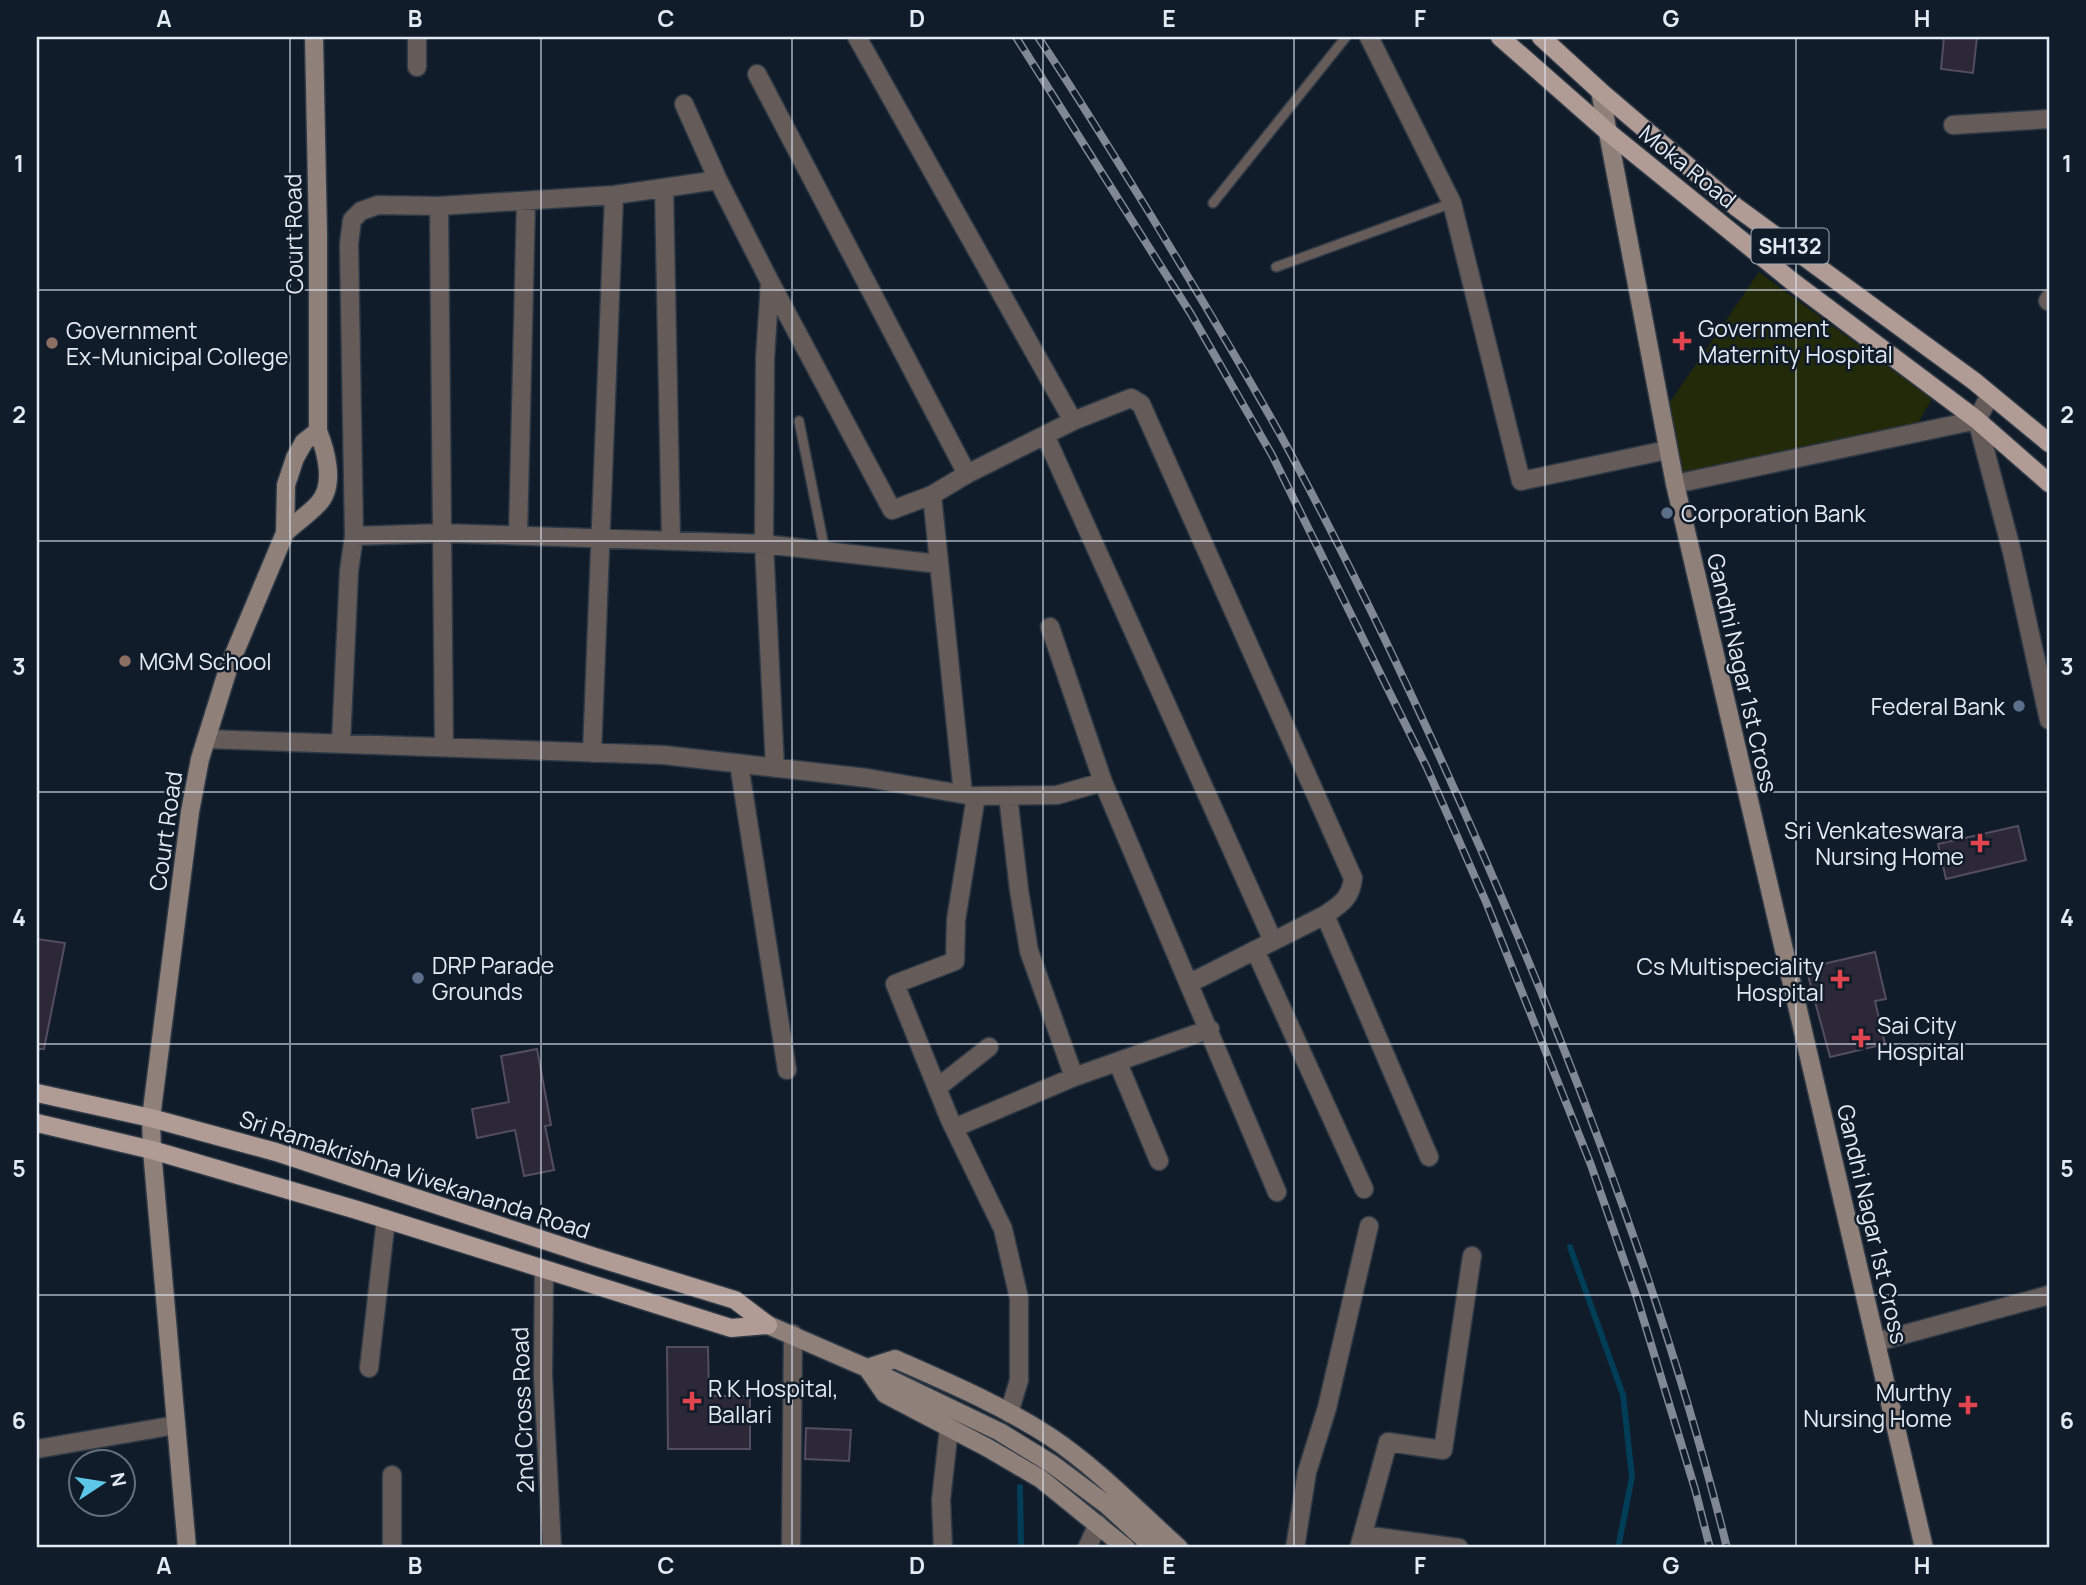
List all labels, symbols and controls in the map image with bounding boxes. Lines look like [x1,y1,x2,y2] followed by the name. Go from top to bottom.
[156,2,172,34] text: A
[408,2,422,34] text: B
[658,2,675,34] text: C
[909,2,925,34] text: D
[1162,2,1176,34] text: E
[1414,2,1426,34] text: F
[1663,2,1680,34] text: G
[1914,2,1930,34] text: H
[1633,117,1743,215] street label: Moka Road
[14,147,24,179] text: 1
[2062,147,2072,179] text: 1
[276,174,310,294] street label: Court Road
[1752,229,1828,264] road number: SH132
[1698,312,1893,370] place label: Government Maternity Hospital
[66,314,288,372] place label: Government Ex-Municipal College
[1672,331,1692,351] marker: Government Maternity Hospital
[44,335,60,351] marker: Government Ex-Municipal College
[12,398,26,430] text: 2
[2060,398,2074,430] text: 2
[1681,497,1866,529] place label: Corporation Bank
[1659,505,1675,521] marker: Corporation Bank
[1700,550,1786,796] street label: Gandhi Nagar 1st Cross
[139,645,272,677] place label: MGM School
[12,650,26,682] text: 3
[2060,650,2074,682] text: 3
[117,653,133,669] marker: MGM School
[1871,690,2006,722] place label: Federal Bank
[2011,698,2027,714] marker: Federal Bank
[141,769,189,893] street label: Court Road
[1784,814,1964,872] place label: Sri Venkateswara Nursing Home
[1970,833,1990,853] marker: Sri Venkateswara Nursing Home
[12,901,26,933] text: 4
[2060,901,2074,933] text: 4
[432,949,554,1007] place label: DRP Parade Grounds
[1637,950,1824,1008] place label: Cs Multispeciality Hospital
[1830,969,1850,989] marker: Cs Multispeciality Hospital
[410,970,426,986] marker: DRP Parade Grounds
[1877,1009,1965,1067] place label: Sai City Hospital
[1851,1028,1871,1048] marker: Sai City Hospital
[1830,1101,1916,1347] street label: Gandhi Nagar 1st Cross
[236,1102,594,1246] street label: Sri Ramakrishna Vivekananda Road
[12,1152,26,1184] text: 5
[2060,1152,2074,1184] text: 5
[503,1326,541,1494] street label: 2nd Cross Road
[708,1372,839,1430] place label: R K Hospital, Ballari
[1803,1376,1952,1434] place label: Murthy Nursing Home
[682,1391,702,1411] marker: R K Hospital, Ballari
[1958,1395,1978,1415] marker: Murthy Nursing Home
[12,1404,26,1436] text: 6
[2060,1404,2074,1436] text: 6
[66,1448,136,1518] north arrow
[104,1470,133,1489] text: N
[156,1549,172,1581] text: A
[408,1549,422,1581] text: B
[658,1549,675,1581] text: C
[909,1549,925,1581] text: D
[1162,1549,1176,1581] text: E
[1414,1549,1426,1581] text: F
[1663,1549,1680,1581] text: G
[1914,1549,1930,1581] text: H

